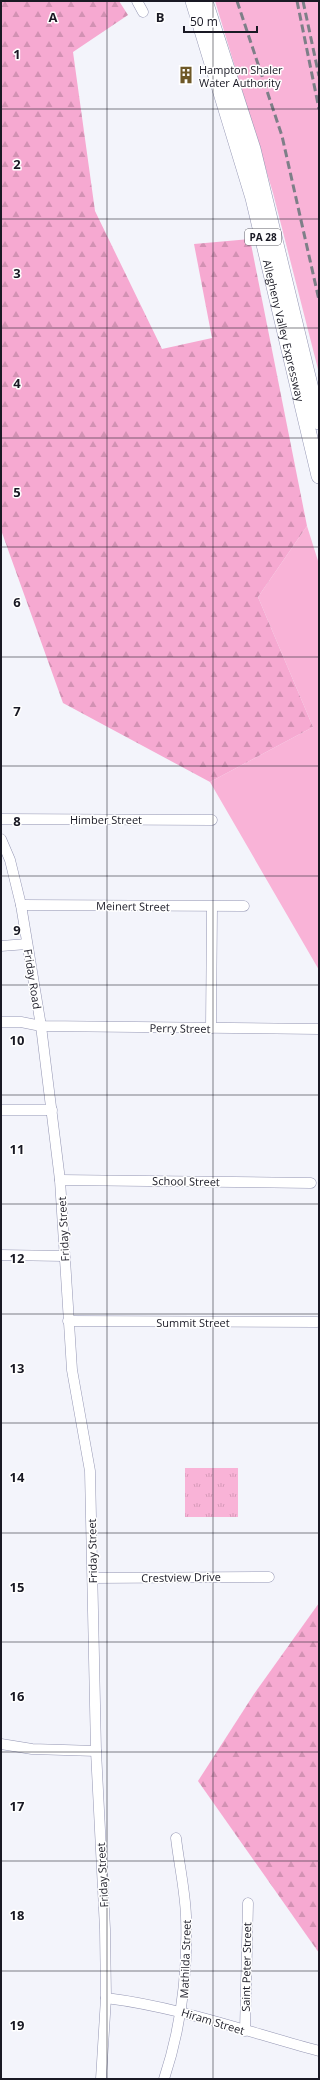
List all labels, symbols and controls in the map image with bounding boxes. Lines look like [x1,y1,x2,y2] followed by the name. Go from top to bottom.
[49,8,58,26] text: A
[156,8,165,26] text: B
[184,8,257,34] scale bar
[190,13,218,30] text: 50 m
[13,45,21,63] text: 1
[199,62,283,90] place label: Hampton Shaler Water Authority
[176,65,196,85] building icon: Hampton Shaler Water Authority
[13,155,21,173] text: 2
[245,229,281,245] road number: PA 28
[260,258,309,403] street label: Allegheny Valley Expressway
[13,264,21,282] text: 3
[13,374,21,392] text: 4
[13,483,21,501] text: 5
[13,593,21,611] text: 6
[13,702,21,720] text: 7
[13,812,21,830] text: 8
[70,812,142,827] street label: Himber Street
[96,898,170,914] street label: Meinert Street
[13,921,21,939] text: 9
[21,948,45,1010] street label: Friday Road
[149,1020,211,1036] street label: Perry Street
[10,1031,24,1049] text: 10
[10,1140,24,1158] text: 11
[152,1173,220,1189] street label: School Street
[54,1196,72,1262] street label: Friday Street
[10,1249,25,1267] text: 12
[156,1315,230,1330] street label: Summit Street
[10,1359,24,1377] text: 13
[10,1468,25,1486] text: 14
[84,1518,100,1584] street label: Friday Street
[141,1569,221,1585] street label: Crestview Drive
[10,1578,24,1596] text: 15
[10,1687,25,1705] text: 16
[10,1797,25,1815] text: 17
[93,1842,111,1908] street label: Friday Street
[10,1906,24,1924] text: 18
[176,1919,194,1999] street label: Mathilda Street
[238,1922,254,2012] street label: Saint Peter Street
[180,2004,246,2038] street label: Hiram Street
[10,2016,24,2034] text: 19

